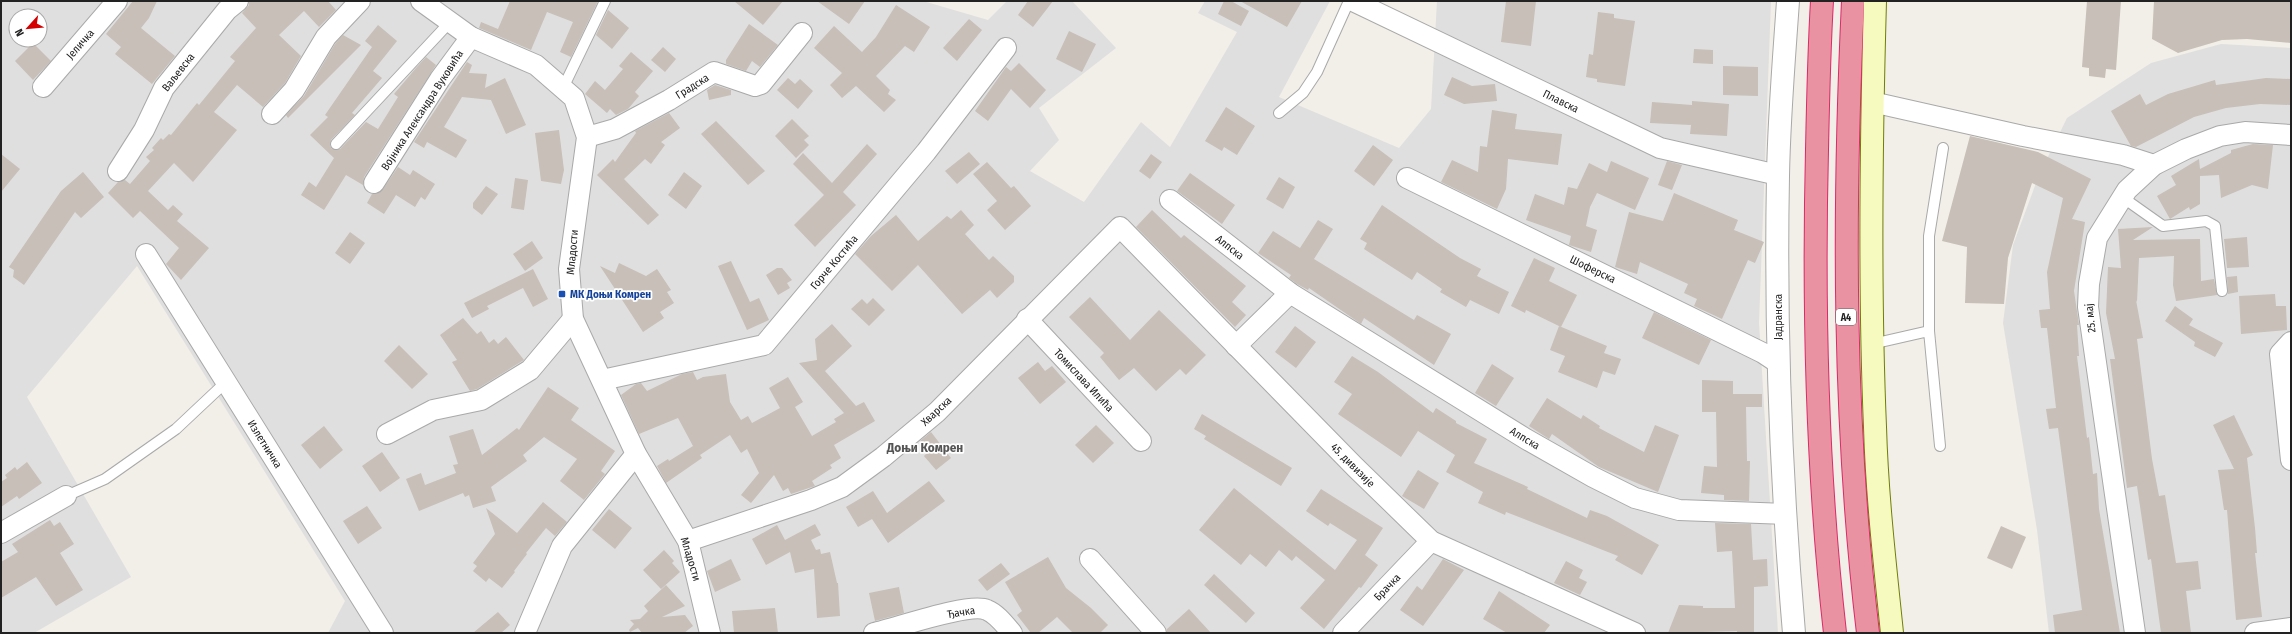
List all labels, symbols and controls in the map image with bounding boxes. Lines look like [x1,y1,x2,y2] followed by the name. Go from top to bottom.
[8,8,48,48] north arrow
[12,26,27,38] text: N
[64,27,97,62] street label: Јеличка
[379,48,466,173] street label: Војника Александра Вуковића
[159,50,197,94] street label: Ваљевска
[673,71,711,102] street label: Градска
[1541,87,1581,116] street label: Плавска
[564,229,581,275] street label: Младости
[1213,232,1246,262] street label: Алпска
[808,233,861,292] street label: Горче Костића
[1568,253,1618,286] street label: Шоферска
[570,288,651,301] place label: МК Доњи Комрен
[557,289,567,299] marker: МК Доњи Комрен
[1772,294,1785,340] street label: Јадранска
[2082,302,2099,333] street label: 25. мај
[1836,309,1856,325] road number: A4
[1051,346,1116,415] street label: Томислава Илића
[918,394,954,429] street label: Хварска
[245,418,284,471] street label: Излетничка
[1508,425,1542,452] street label: Алпска
[886,440,963,455] district label: Доњи Комрен
[1328,441,1377,490] street label: 45. дивизије
[678,536,703,583] street label: Младости
[1371,571,1403,604] street label: Брачка
[946,604,976,621] street label: Ђачка

